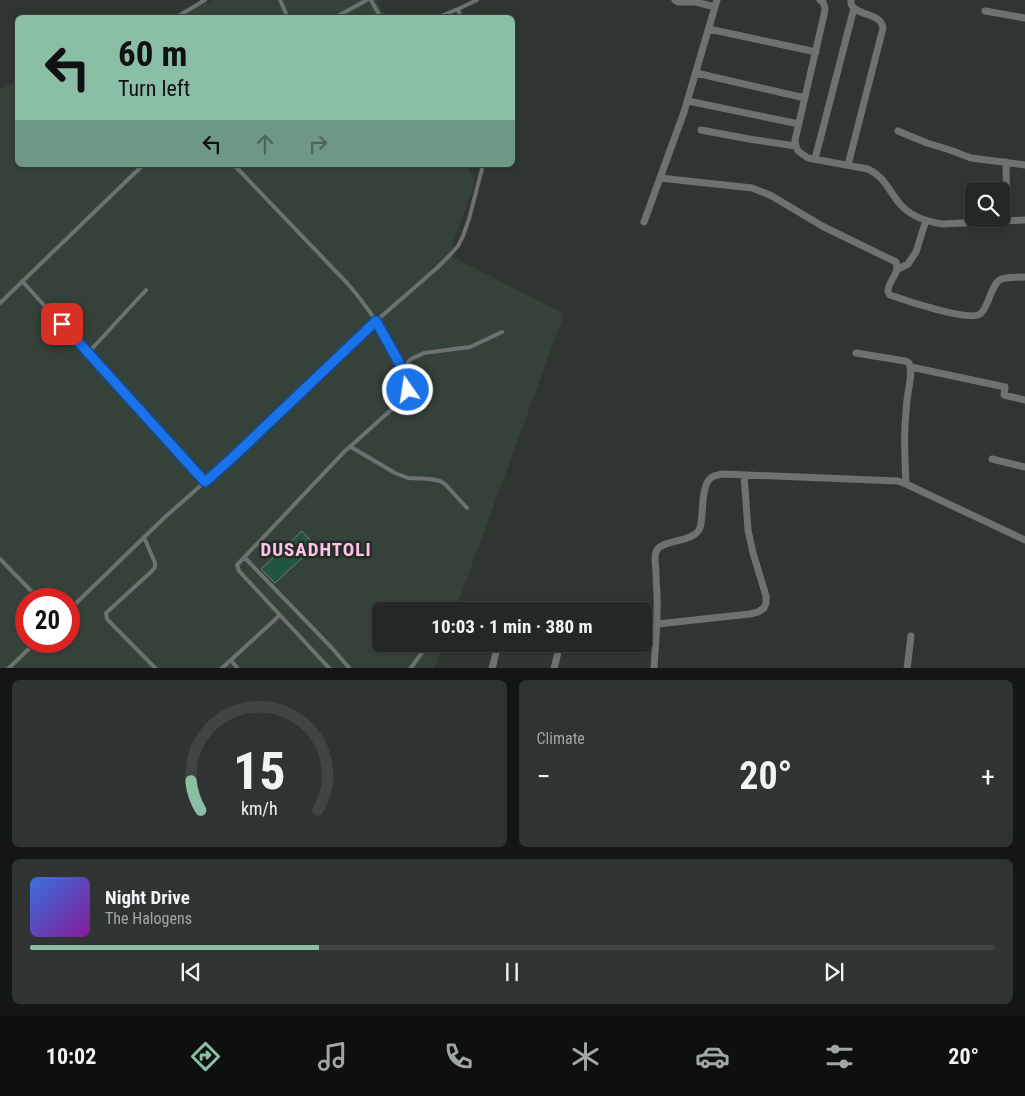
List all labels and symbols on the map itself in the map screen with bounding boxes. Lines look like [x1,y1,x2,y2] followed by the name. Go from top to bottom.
[41,303,83,345] pin
[381,363,433,415] position arrow
[260,538,372,561] district label: DUSADHTOLI
[15,588,80,653] speed limit sign: 20

